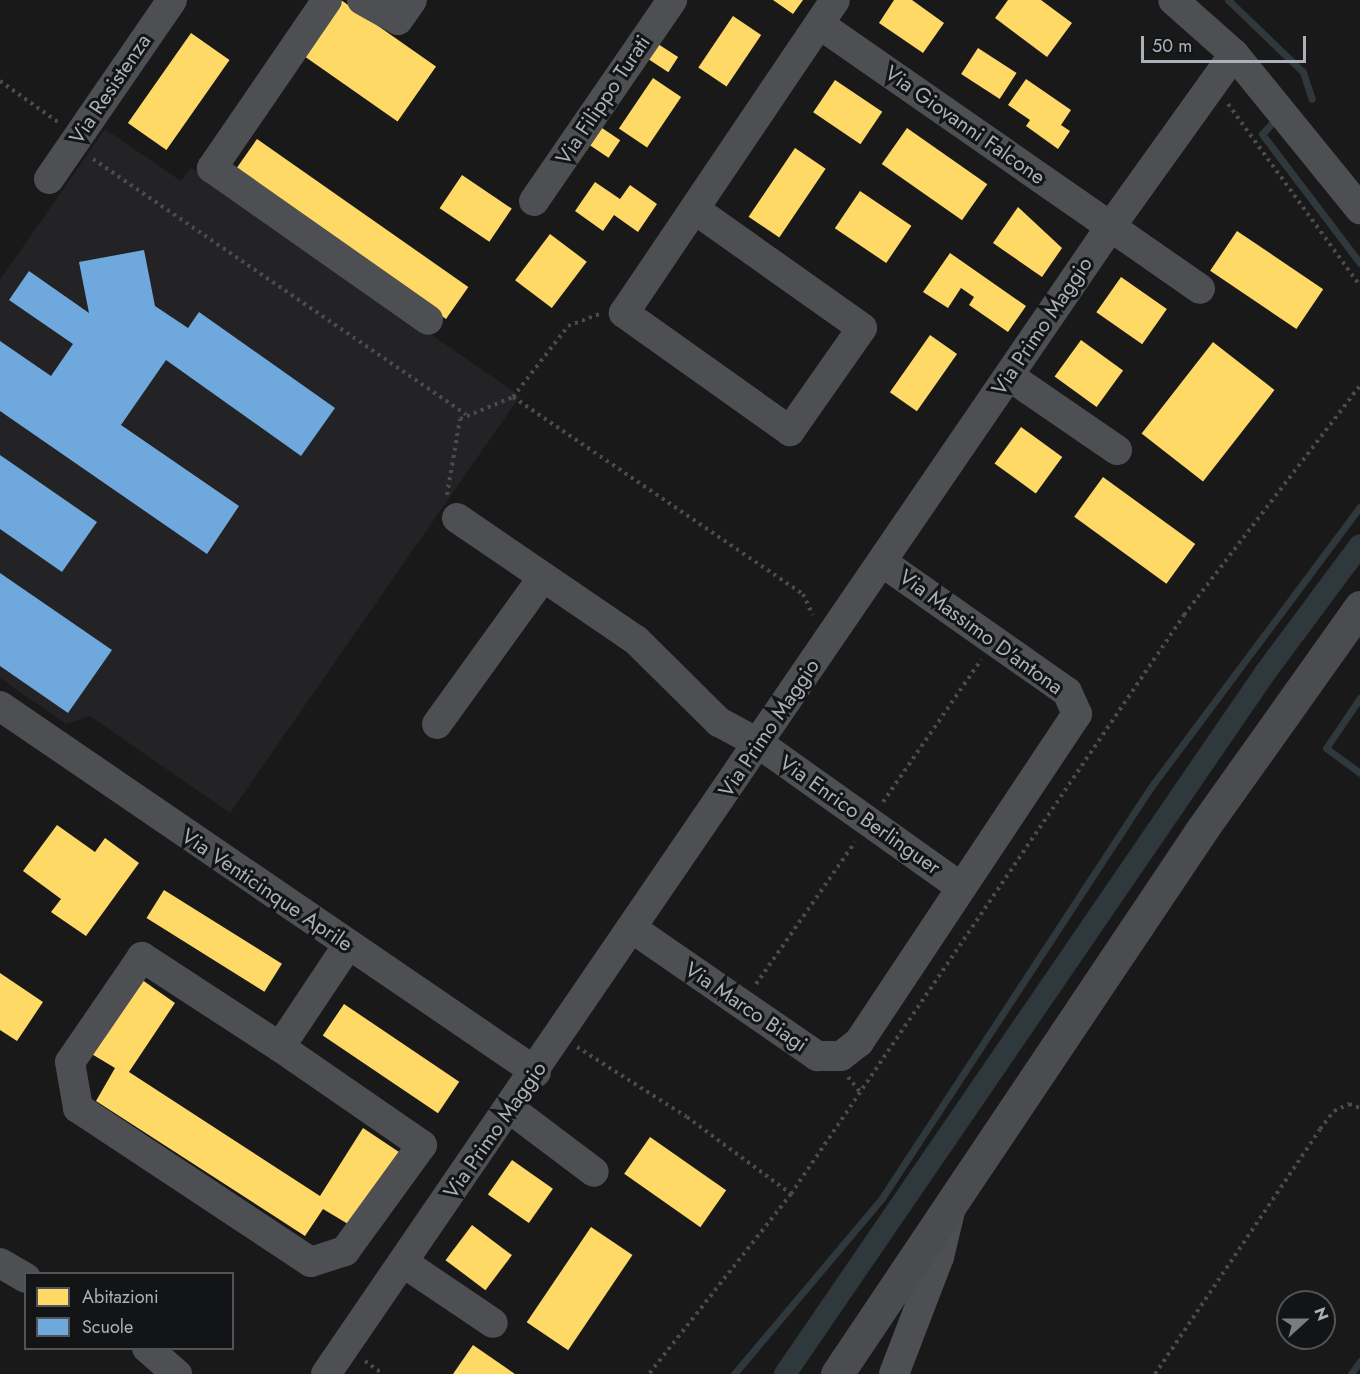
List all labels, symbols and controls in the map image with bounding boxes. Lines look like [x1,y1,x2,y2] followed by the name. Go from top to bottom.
[1144,24,1309,62] scale bar
[64,29,156,149] street label: Via Resistenza
[550,31,656,169] street label: Via Filippo Turati
[1152,33,1192,59] text: 50 m
[880,60,1050,190] street label: Via Giovanni Falcone
[986,252,1098,400] street label: Via Primo Maggio
[894,564,1068,700] street label: Via Massimo D'antona
[713,654,825,802] street label: Via Primo Maggio
[775,750,945,880] street label: Via Enrico Berlinguer
[177,823,357,957] street label: Via Venticinque Aprile
[680,957,812,1057] street label: Via Marco Biagi
[438,1057,552,1203] street label: Via Primo Maggio
[24,1272,234,1350] legend
[82,1284,159,1310] text: Abitazioni
[1276,1290,1336,1350] north arrow
[1308,1304,1334,1324] text: N
[82,1314,133,1340] text: Scuole

